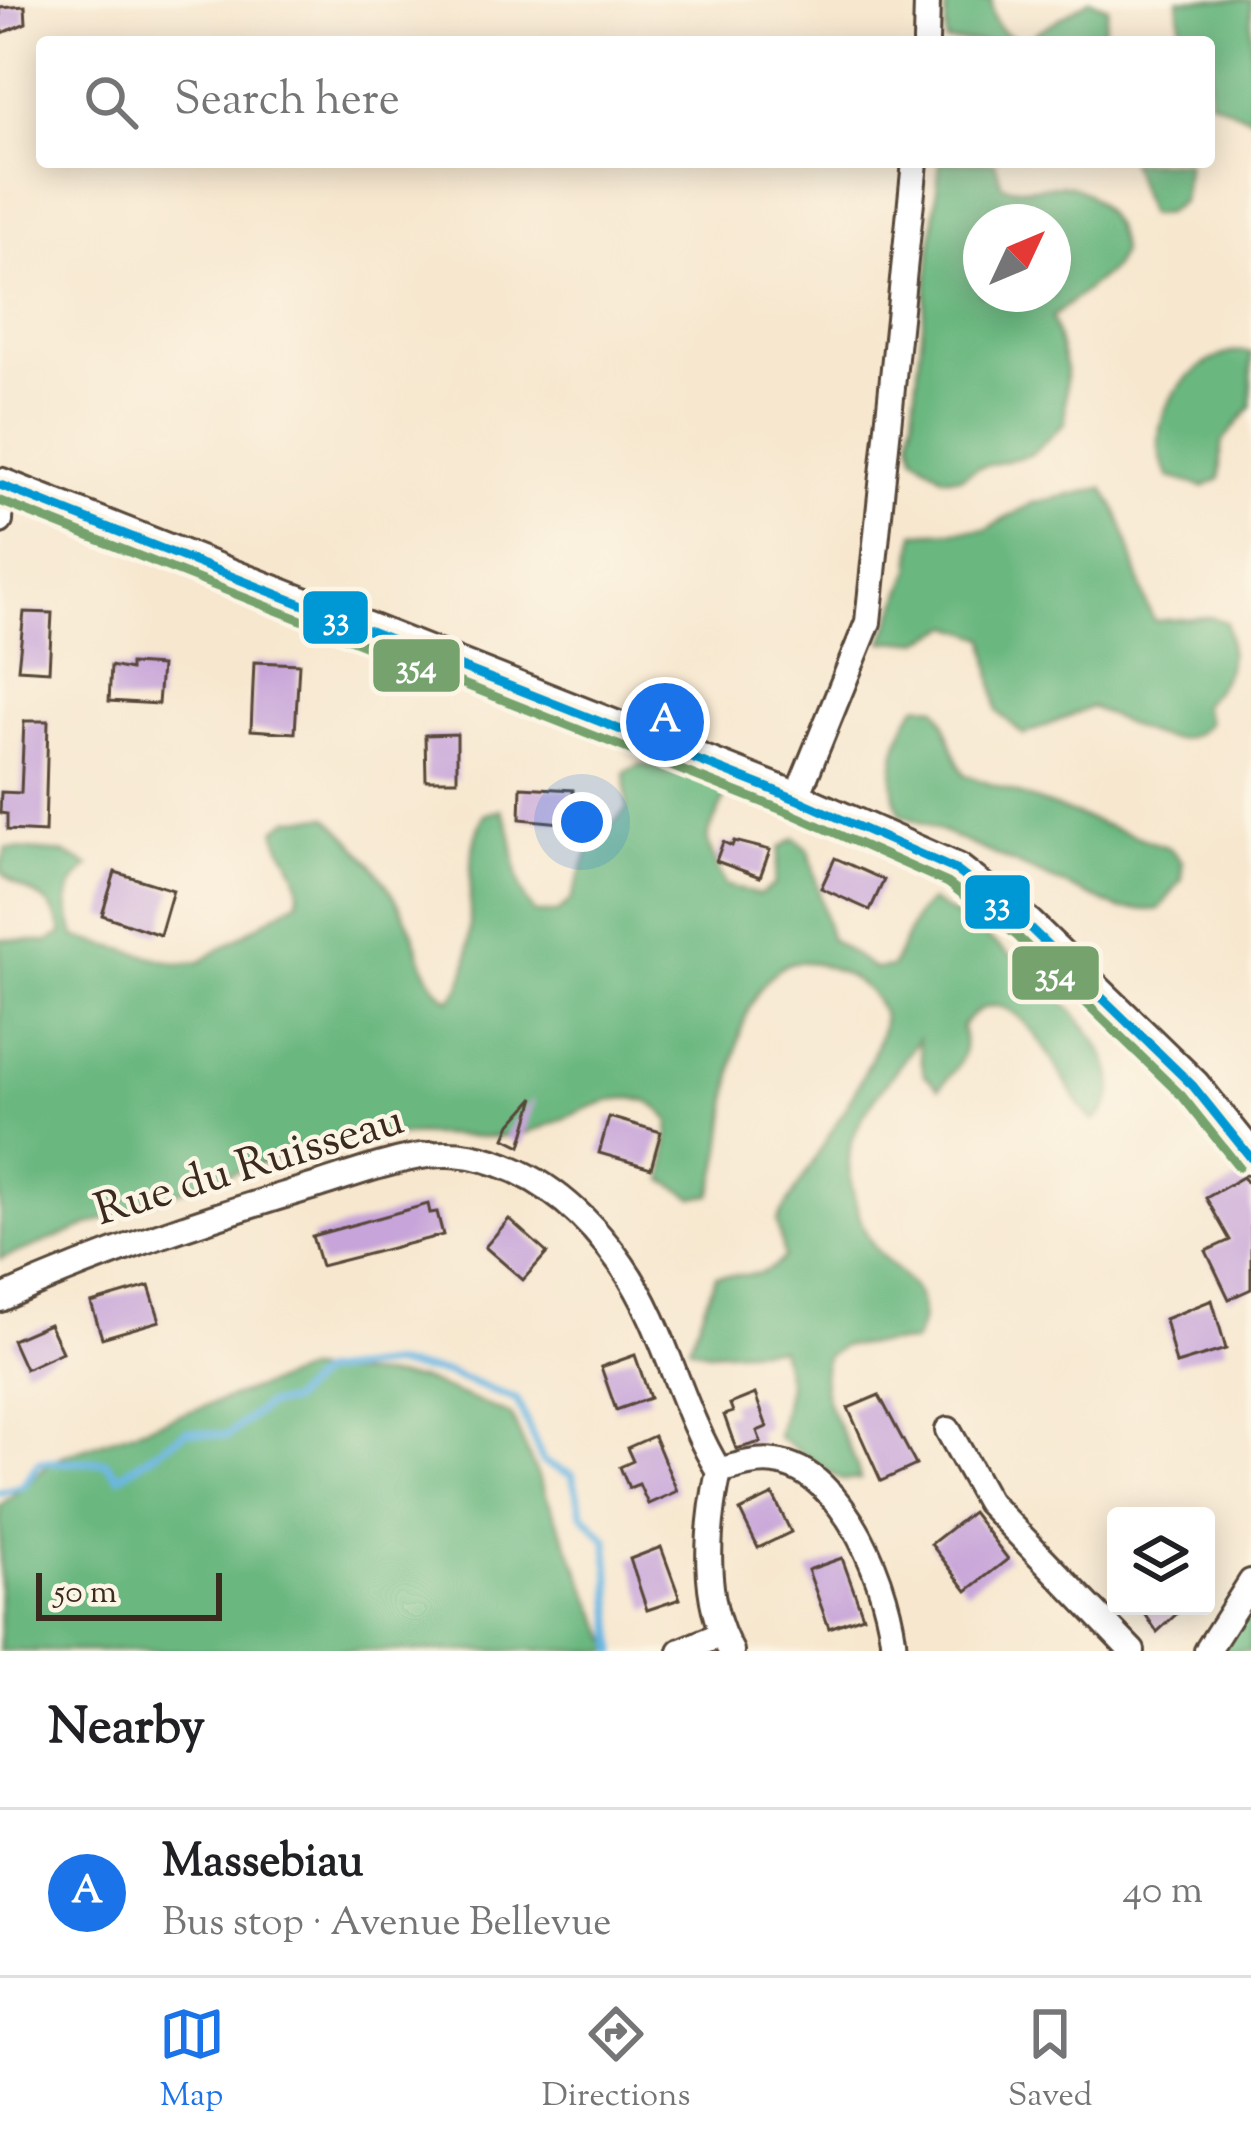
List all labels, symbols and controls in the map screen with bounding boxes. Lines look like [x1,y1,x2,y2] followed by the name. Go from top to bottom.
[36,36,1215,168] search box
[78,69,144,135] icon: search
[174,70,400,135] text: Search here
[963,204,1071,312] north arrow
[301,589,370,646] line badge: 33
[323,597,349,645] text: 33
[371,637,462,694] line badge: 354
[395,645,437,693] text: 354
[626,677,704,767] pin: A
[552,792,612,852] your location
[963,873,1032,931] line badge: 33
[984,882,1010,930] text: 33
[1010,944,1101,1002] line badge: 354
[1034,953,1076,1001] text: 354
[87,1090,413,1246] street label: Rue du Ruisseau
[1107,1507,1215,1615] map controls
[1107,1507,1215,1615] button: layers
[36,1567,222,1620] scale bar
[54,1570,117,1618] text: 50 m
[48,1693,205,1766] text: Nearby
[162,1832,363,1897] text: Massebiau
[71,1865,103,1921] text: A
[1123,1865,1203,1921] text: 40 m
[162,1897,612,1953] text: Bus stop · Avenue Bellevue
[159,2001,225,2121] tab: Map
[542,2001,691,2121] tab: Directions
[1008,2001,1092,2121] tab: Saved

